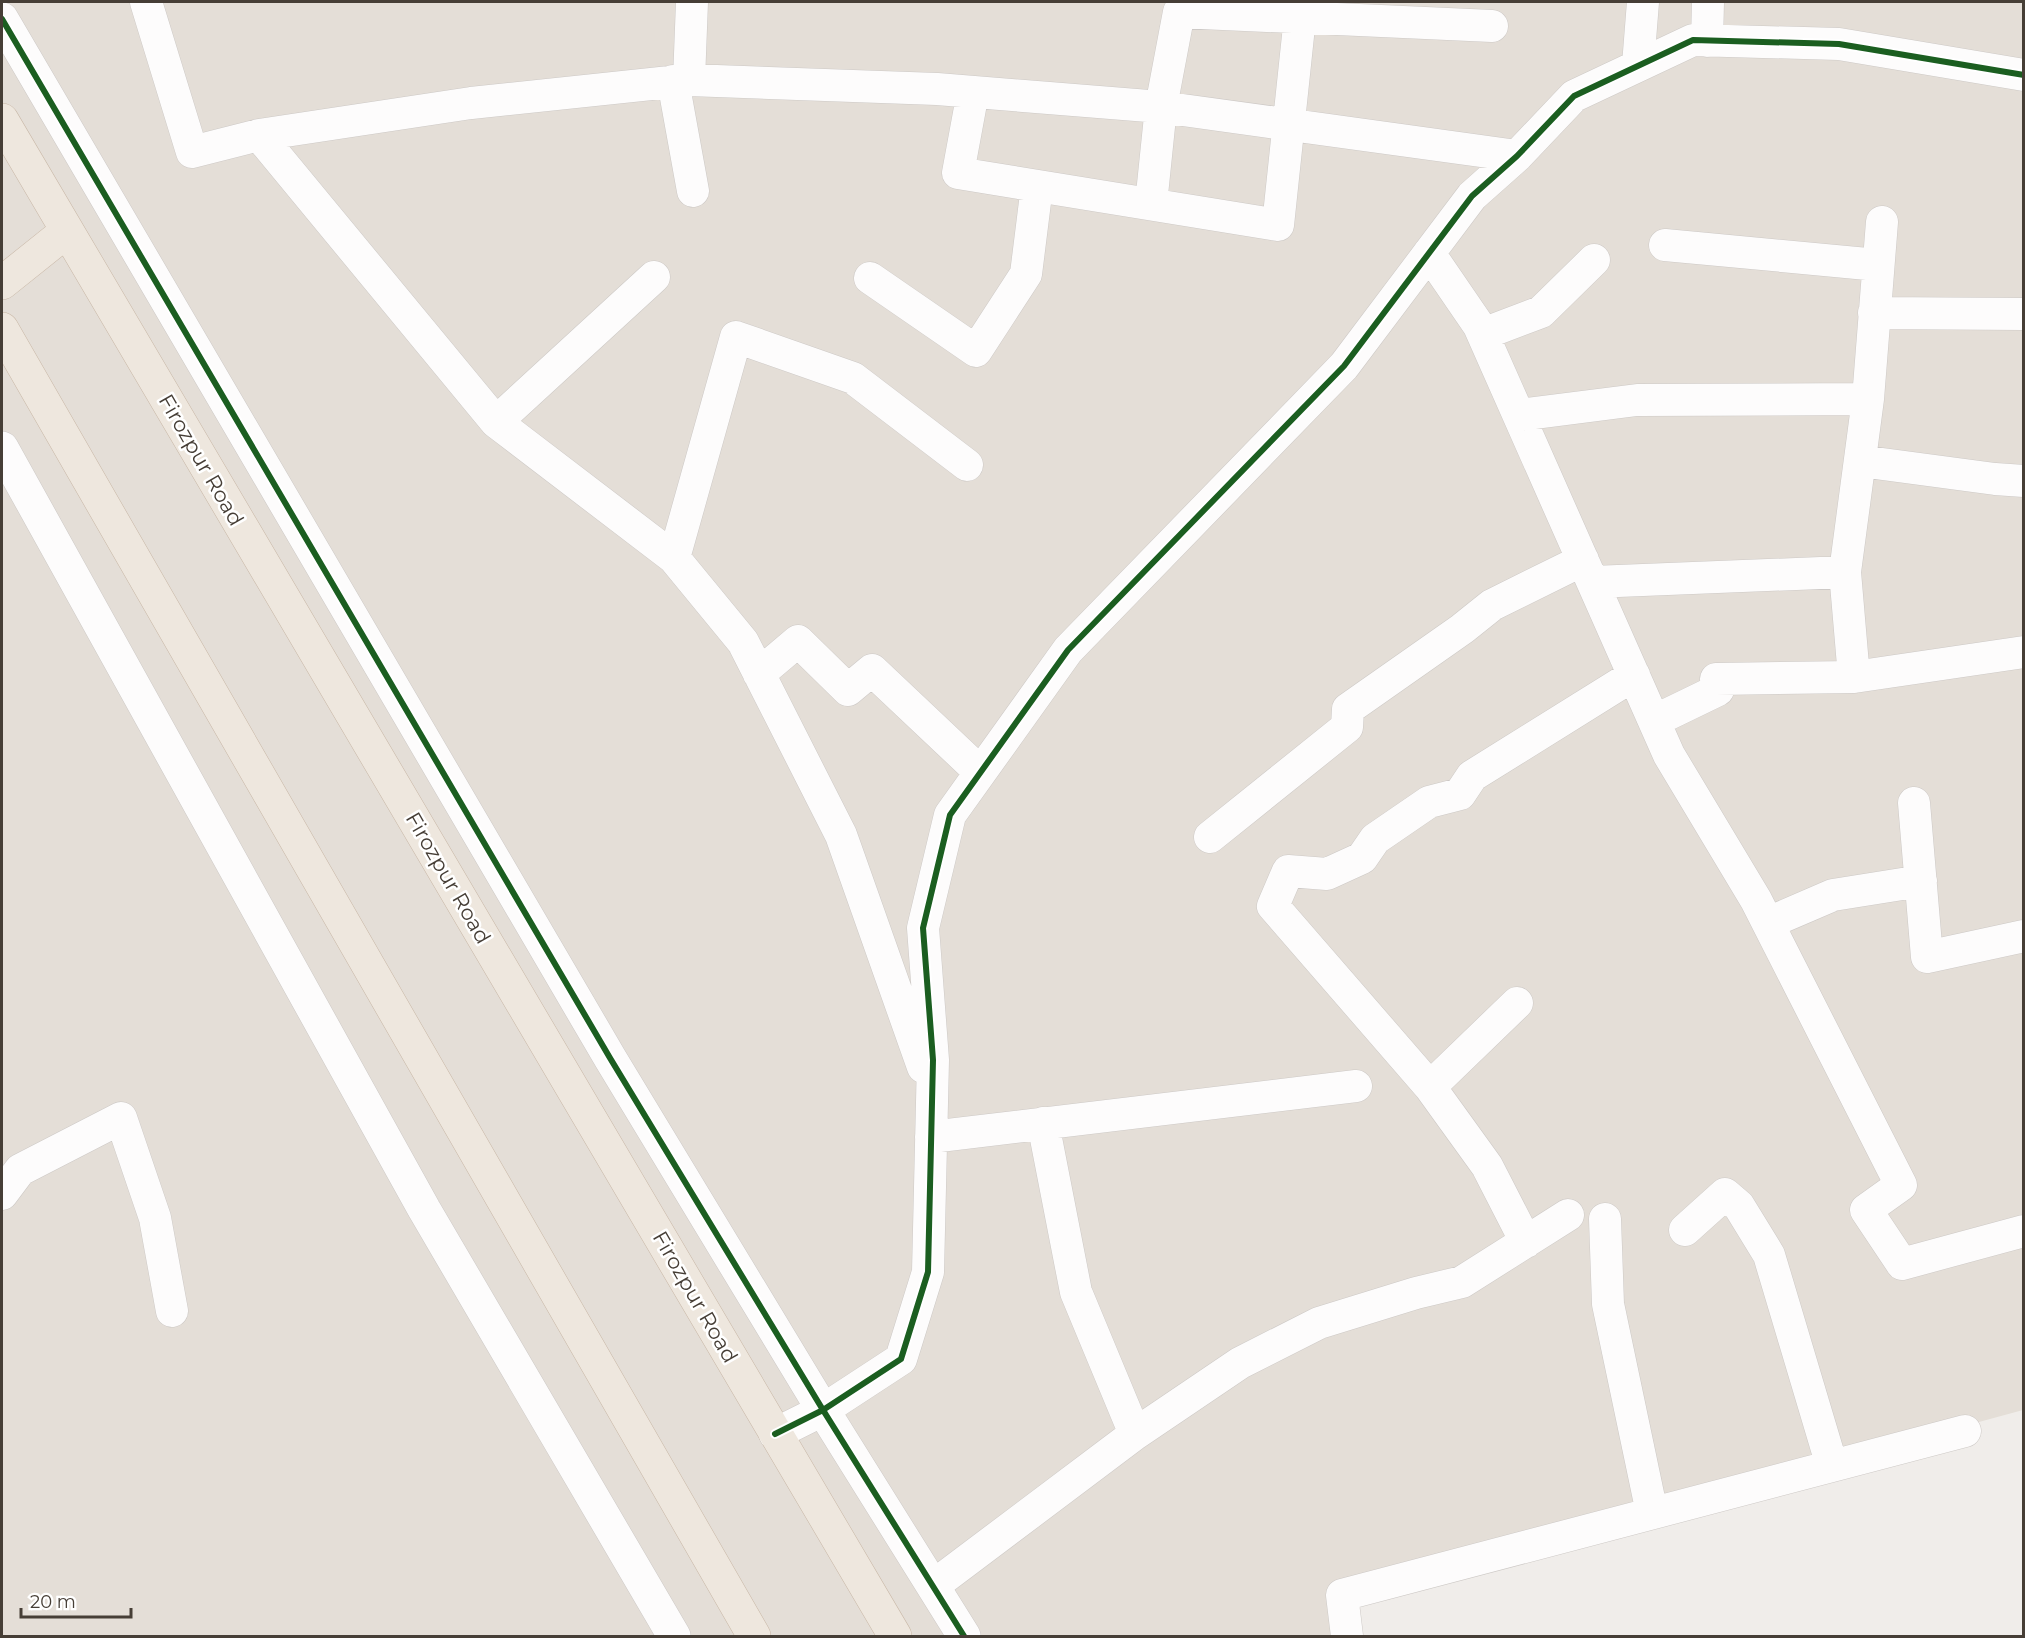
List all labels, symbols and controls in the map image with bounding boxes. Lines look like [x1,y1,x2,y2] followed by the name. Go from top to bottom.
[154,389,249,530] street label: Firozpur Road
[401,807,496,948] street label: Firozpur Road
[648,1226,743,1367] street label: Firozpur Road
[21,1581,130,1619] scale bar
[30,1591,76,1613] text: 20 m

